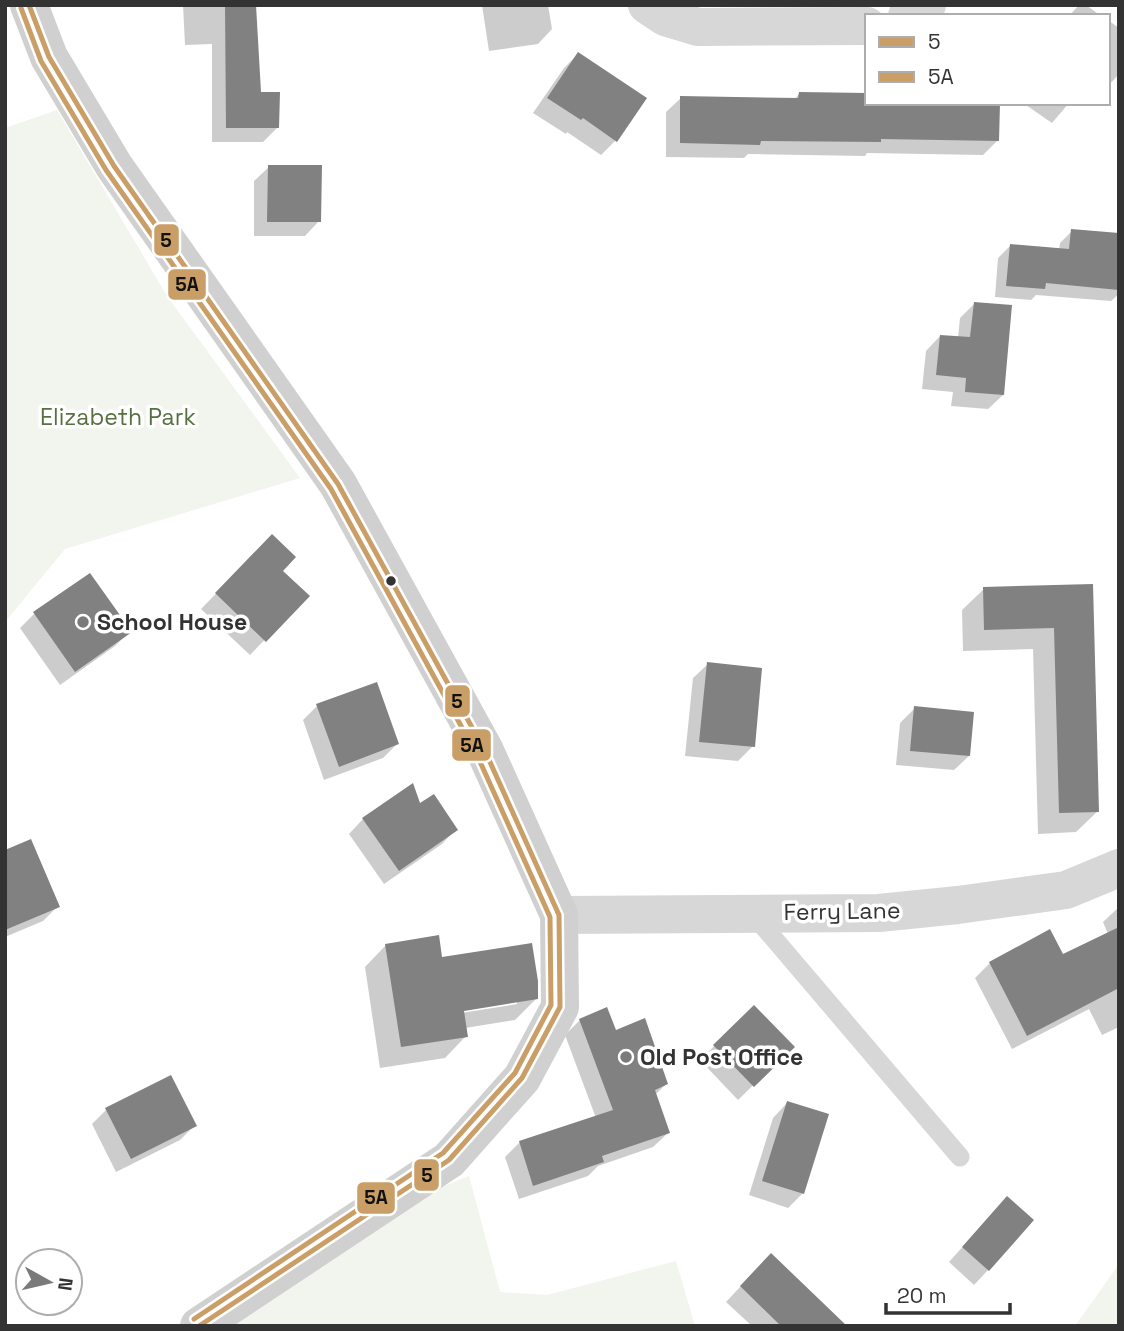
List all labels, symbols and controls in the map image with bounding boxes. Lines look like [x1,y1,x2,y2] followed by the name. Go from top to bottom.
[865,14,1110,105] legend
[928,28,941,55] text: 5
[928,63,954,90] text: 5A
[153,223,180,257] line badge: 5
[160,228,172,253] text: 5
[167,268,207,301] line badge: 5A
[175,272,199,297] text: 5A
[40,402,196,432] park label: Elizabeth Park
[384,574,398,588] unlabelled marker
[97,607,247,637] place label: School House
[75,614,91,630] marker: School House
[444,684,471,718] line badge: 5
[451,689,463,714] text: 5
[451,728,492,762] line badge: 5A
[460,733,484,758] text: 5A
[783,895,901,927] street label: Ferry Lane
[640,1042,803,1072] place label: Old Post Office
[618,1049,634,1065] marker: Old Post Office
[413,1158,440,1192] line badge: 5
[421,1163,433,1188] text: 5
[356,1181,396,1215] line badge: 5A
[364,1185,388,1210] text: 5A
[14,1247,84,1317] north arrow
[886,1272,1010,1316] scale bar
[52,1276,79,1292] text: N
[897,1282,947,1309] text: 20 m

